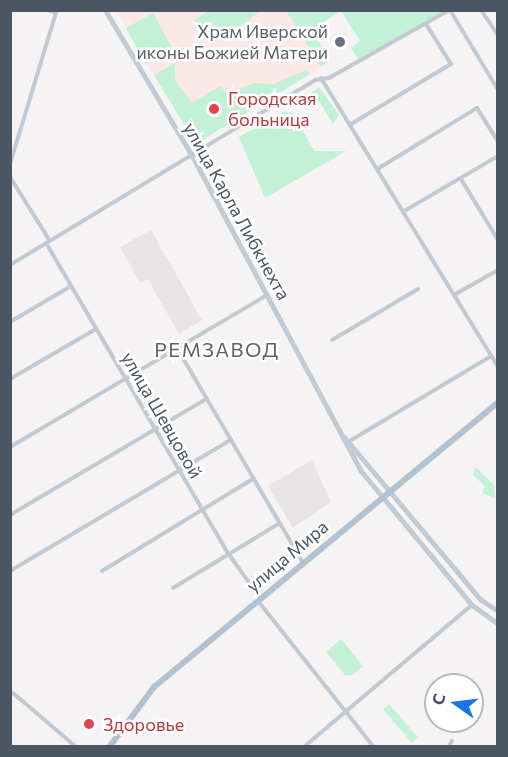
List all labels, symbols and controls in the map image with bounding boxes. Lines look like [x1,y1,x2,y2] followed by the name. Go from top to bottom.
[136,21,328,63] place label: Храм Иверской иконы Божией Матери
[333,35,347,49] marker: Храм Иверской иконы Божией Матери
[228,88,317,130] place label: Городская больница
[205,100,223,118] marker: Городская больница
[179,119,295,303] street label: улица Карла Либкнехта
[154,337,280,361] district label: РЕМЗАВОД
[117,348,207,482] street label: улица Шевцовой
[242,516,332,596] street label: улица Мира
[424,673,484,733] north arrow
[427,691,449,707] text: С
[103,713,184,735] place label: Здоровье
[80,715,98,733] marker: Здоровье

